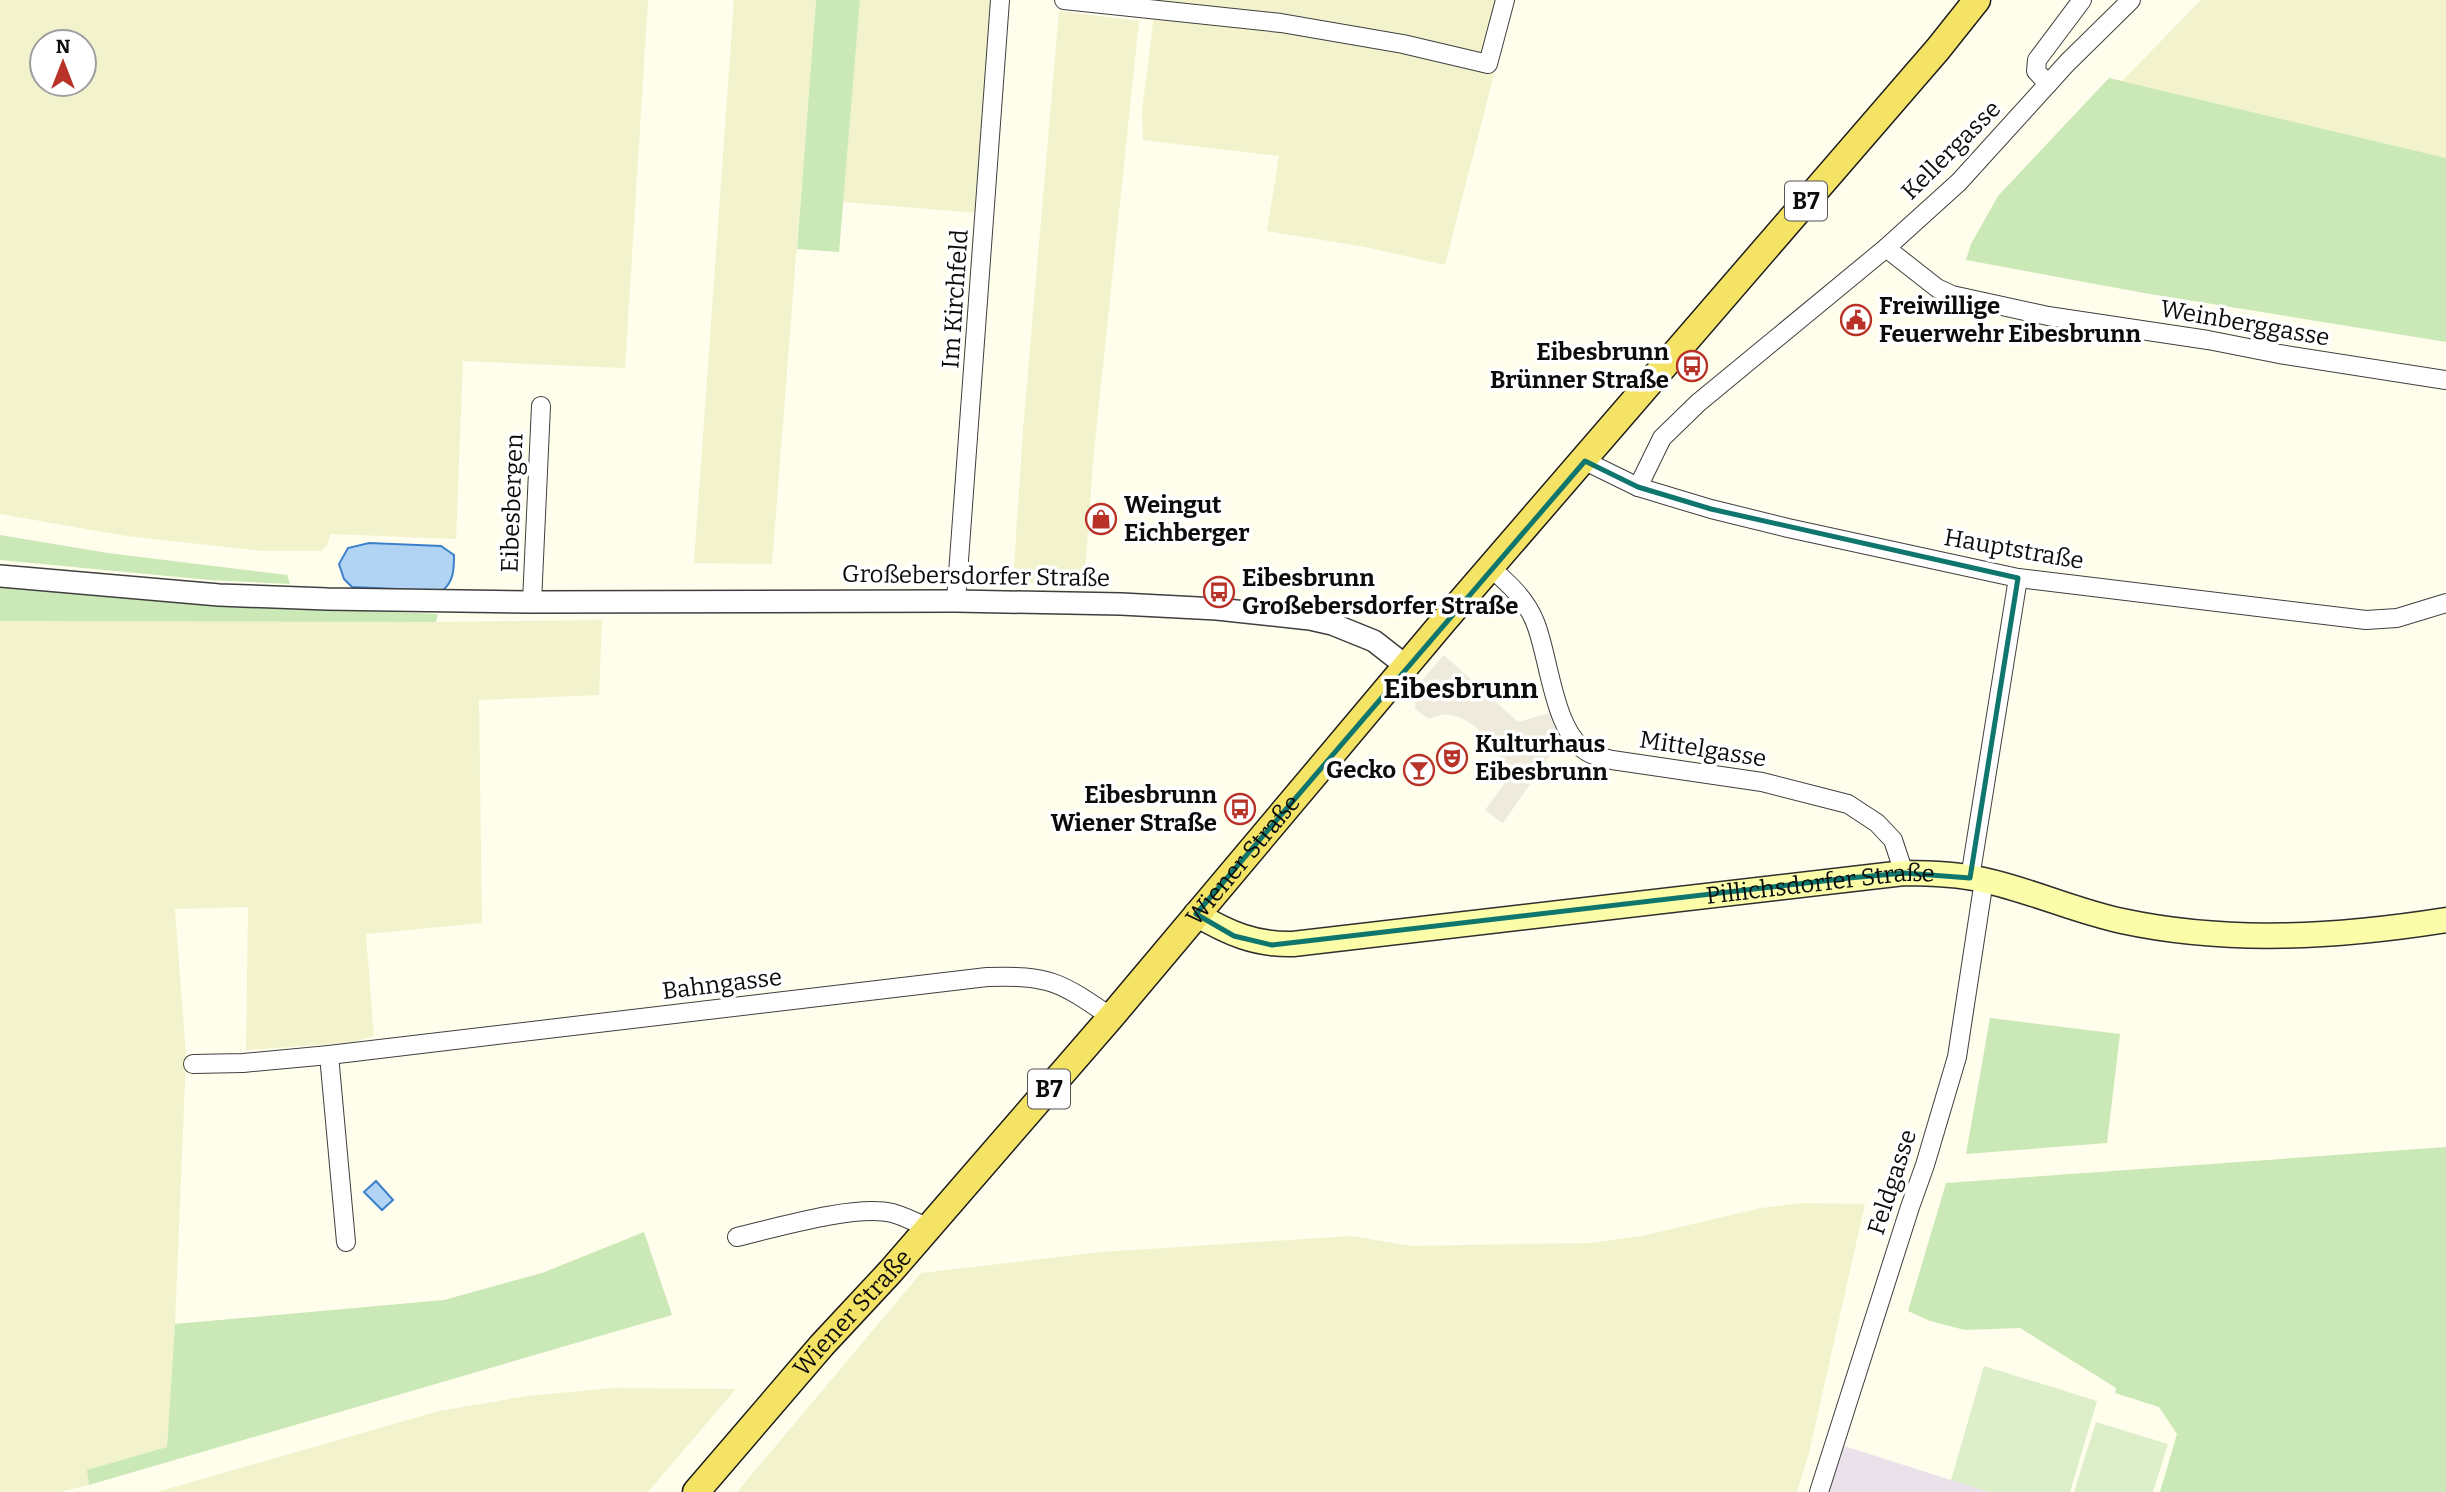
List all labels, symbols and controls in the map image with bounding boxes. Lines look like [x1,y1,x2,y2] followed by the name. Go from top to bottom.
[28,28,98,98] north arrow
[56,35,71,58] text: N
[1896,95,2006,205] street label: Kellergasse
[1785,182,1827,220] road number: B7
[936,229,974,369] street label: Im Kirchfeld
[1879,292,2141,348] place label: Freiwillige Feuerwehr Eibesbrunn
[2158,294,2332,352] street label: Weinberggasse
[1839,303,1873,337] public building icon: Freiwillige Feuerwehr Eibesbrunn
[1490,338,1670,394] place label: Eibesbrunn Brünner Straße
[1675,349,1709,383] bus stop icon: Eibesbrunn Brünner Straße
[496,433,528,573] street label: Eibesbergen
[1124,491,1250,547] place label: Weingut Eichberger
[1084,502,1118,536] shop icon: Weingut Eichberger
[1942,523,2086,575] street label: Hauptstraße
[842,560,1110,592] street label: Großebersdorfer Straße
[1242,564,1518,620] place label: Eibesbrunn Großebersdorfer Straße
[1202,575,1236,609] bus stop icon: Eibesbrunn Großebersdorfer Straße
[1384,672,1538,705] district label: Eibesbrunn
[1638,725,1768,773] street label: Mittelgasse
[1475,730,1608,786] place label: Kulturhaus Eibesbrunn
[1435,741,1469,775] theatre icon: Kulturhaus Eibesbrunn
[1402,753,1436,787] bar icon: Gecko
[1326,756,1396,784] place label: Gecko
[1051,781,1218,837] place label: Eibesbrunn Wiener Straße
[1180,789,1306,931] street label: Wiener Straße
[1223,792,1257,826] bus stop icon: Eibesbrunn Wiener Straße
[1705,859,1935,910] street label: Pillichsdorfer Straße
[660,963,784,1005] street label: Bahngasse
[1028,1070,1070,1108] road number: B7
[1862,1126,1922,1238] street label: Feldgasse
[788,1244,917,1382] street label: Wiener Straße

